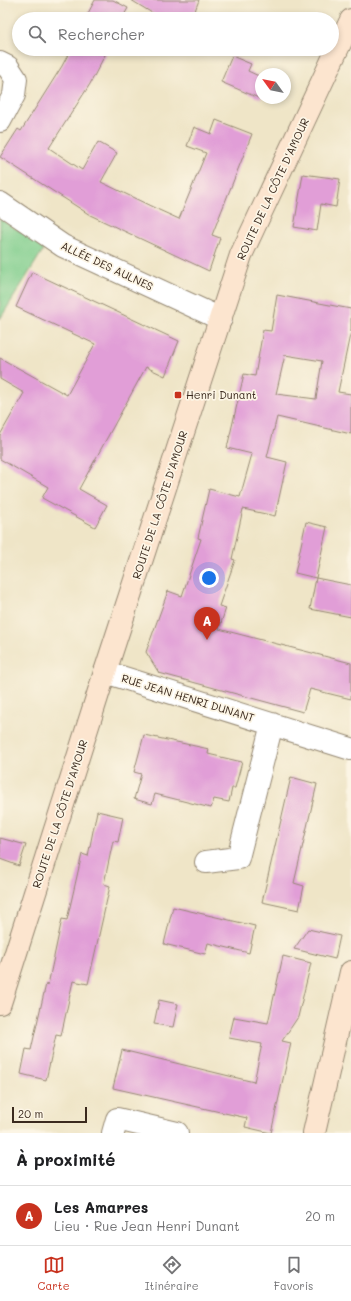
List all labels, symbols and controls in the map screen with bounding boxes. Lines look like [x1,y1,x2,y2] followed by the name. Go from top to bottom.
[12,12,339,56] search box
[26,23,48,45] icon: search
[58,24,145,44] text: Rechercher
[255,68,291,104] north arrow
[233,115,312,262] street label: ROUTE DE LA CÔTE D'AMOUR
[59,238,156,294] street label: ALLÉE DES AULNES
[186,387,257,402] place label: Henri Dunant
[173,390,183,400] marker: Henri Dunant
[128,429,191,581] street label: ROUTE DE LA CÔTE D'AMOUR
[199,568,219,588] your location
[194,607,220,640] pin: A
[120,670,256,725] street label: RUE JEAN HENRI DUNANT
[28,738,91,890] street label: ROUTE DE LA CÔTE D'AMOUR
[12,1105,87,1124] scale bar
[18,1106,43,1121] text: 20 m
[16,1148,115,1170] text: À proximité
[54,1197,148,1217] text: Les Amarres
[24,1207,34,1224] text: A
[305,1207,335,1224] text: 20 m
[54,1217,240,1234] text: Lieu · Rue Jean Henri Dunant
[38,1254,69,1293] tab: Carte
[145,1254,199,1293] tab: Itinéraire
[274,1254,313,1293] tab: Favoris

